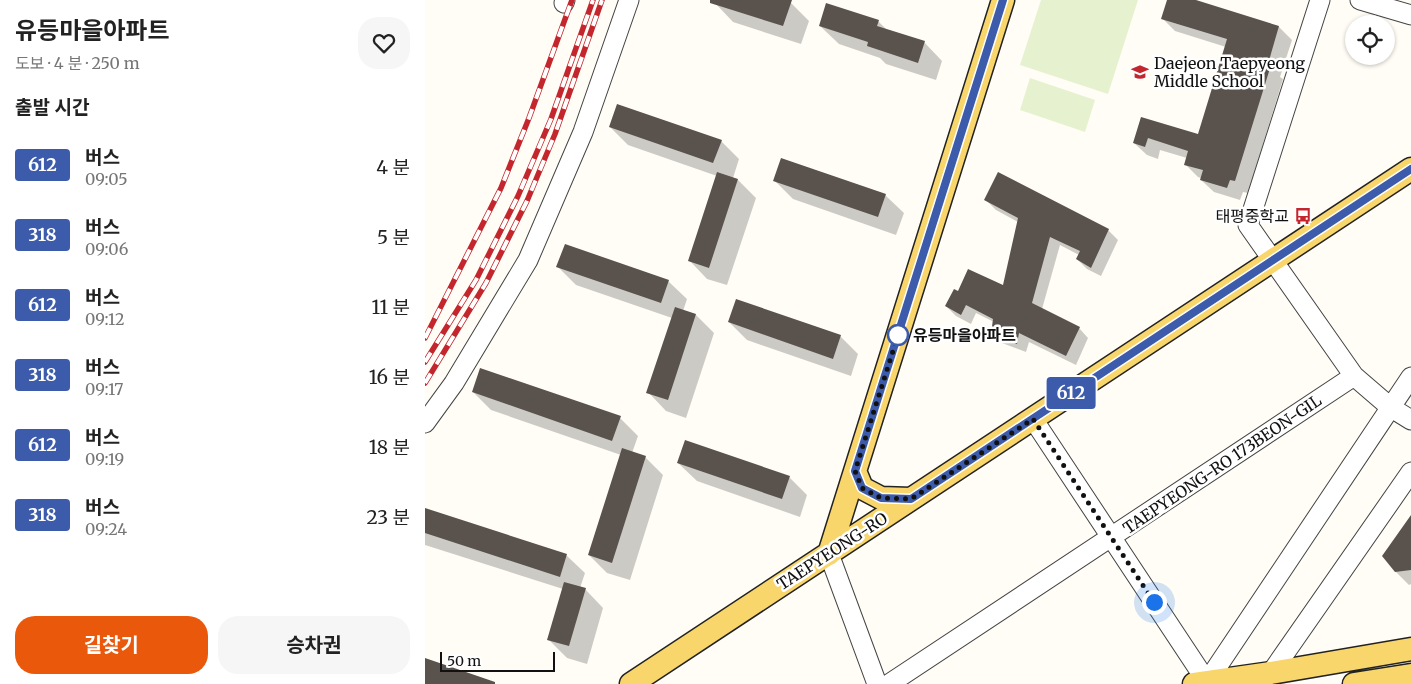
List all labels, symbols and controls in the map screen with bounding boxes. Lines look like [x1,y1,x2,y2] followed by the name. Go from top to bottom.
[15,15,170,46] text: 유등마을아파트
[1345,15,1395,65] map controls
[1345,15,1395,65] button: locate
[358,17,410,69] button: heart
[15,53,140,73] text: 도보 · 4 분 · 250 m
[1154,53,1305,91] place label: Daejeon Taepyeong Middle School
[1130,62,1150,82] school or university icon: Daejeon Taepyeong Middle School
[15,95,89,119] text: 출발 시간
[85,145,120,169] text: 버스
[28,153,57,176] text: 612
[376,155,410,179] text: 4 분
[85,169,128,189] text: 09:05
[1215,206,1289,226] place label: 태평중학교
[1293,206,1313,226] bus stop icon: 태평중학교
[85,215,120,239] text: 버스
[28,223,57,246] text: 318
[377,225,410,249] text: 5 분
[85,239,128,259] text: 09:06
[85,285,120,309] text: 버스
[28,293,57,316] text: 612
[371,295,410,319] text: 11 분
[85,309,125,329] text: 09:12
[887,324,909,346] marker: 유등마을아파트
[913,325,1016,345] place label: 유등마을아파트
[85,355,120,379] text: 버스
[28,363,57,386] text: 318
[369,365,410,389] text: 16 분
[1042,377,1100,409] line badge: 612
[85,379,123,399] text: 09:17
[1057,381,1085,404] text: 612
[1119,390,1325,538] street label: TAEPYEONG-RO 173BEON-GIL
[85,425,120,449] text: 버스
[28,433,57,456] text: 612
[369,435,410,459] text: 18 분
[85,449,124,469] text: 09:19
[85,495,120,519] text: 버스
[28,503,57,526] text: 318
[367,505,410,529] text: 23 분
[773,508,891,594] street label: TAEPYEONG-RO
[85,519,127,539] text: 09:24
[1142,590,1167,615] your location
[15,616,208,674] button: 길찾기
[218,616,410,674] button: 승차권
[440,649,555,672] scale bar
[447,652,481,670] text: 50 m

